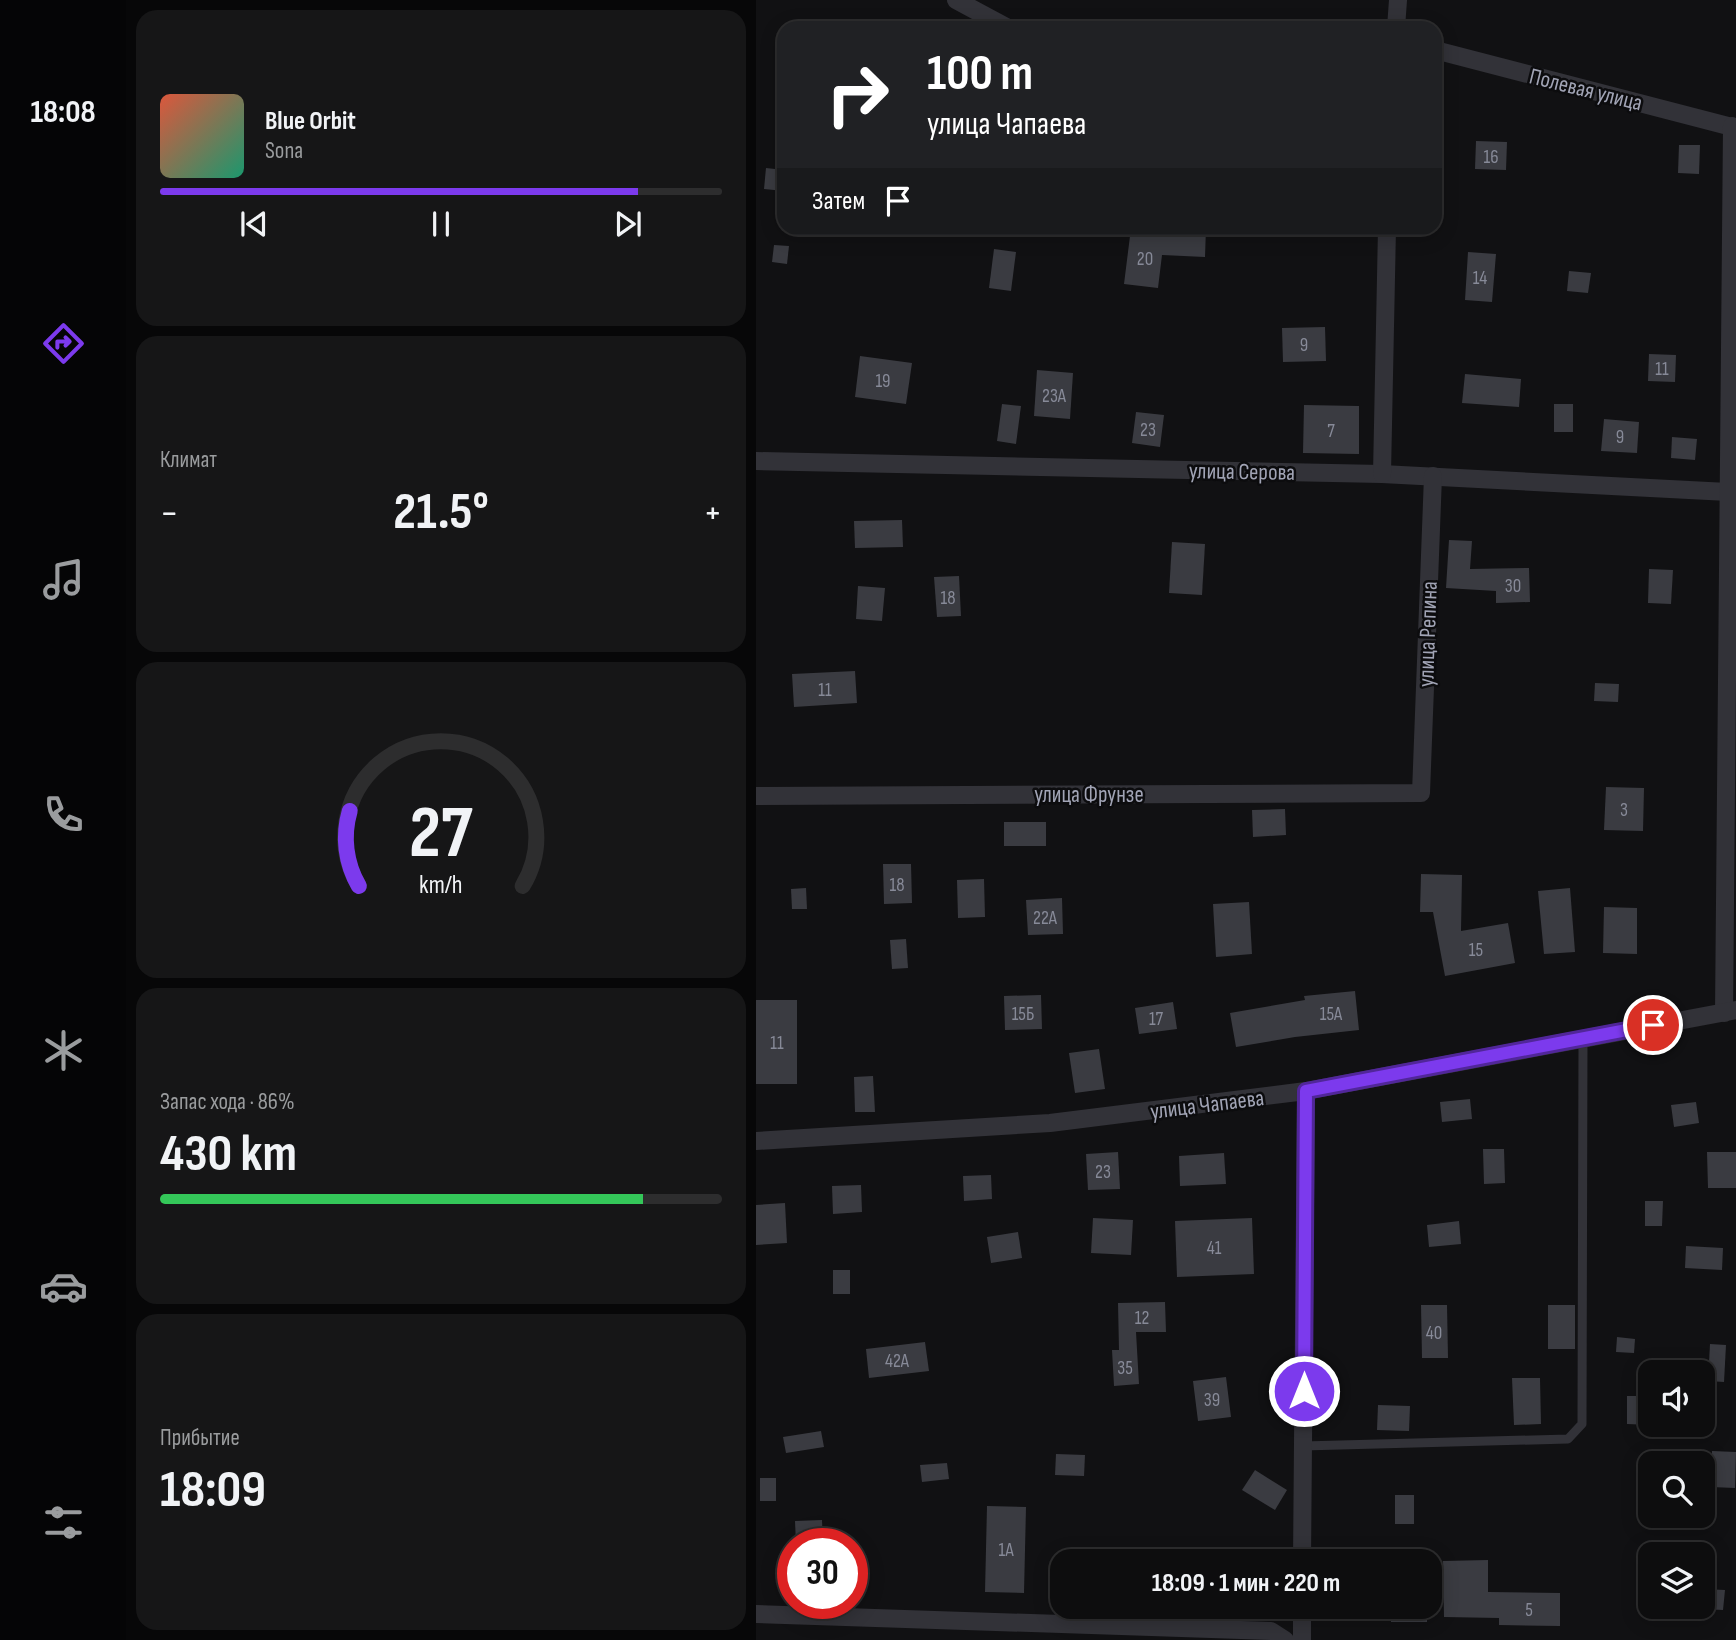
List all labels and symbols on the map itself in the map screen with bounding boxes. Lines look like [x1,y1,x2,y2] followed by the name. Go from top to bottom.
[1526,62,1645,118] street label: Полевая улица
[1484,146,1498,169] house number: 16
[1137,248,1153,271] house number: 20
[1473,267,1487,290] house number: 14
[1300,334,1308,357] house number: 9
[1655,358,1669,381] house number: 11
[875,370,891,393] house number: 19
[1042,385,1067,408] house number: 23А
[1140,419,1156,442] house number: 23
[1327,420,1335,443] house number: 7
[1616,426,1624,449] house number: 9
[1189,457,1295,487] street label: улица Серова
[1505,575,1521,598] house number: 30
[1412,581,1444,687] street label: улица Репина
[941,587,955,610] house number: 18
[818,679,832,702] house number: 11
[1034,781,1144,809] street label: улица Фрунзе
[1620,799,1628,822] house number: 3
[890,874,904,897] house number: 18
[1033,907,1058,930] house number: 22А
[1469,939,1483,962] house number: 15
[1623,995,1683,1055] pin
[1012,1003,1034,1026] house number: 15Б
[1320,1003,1343,1026] house number: 15А
[1149,1008,1164,1031] house number: 17
[770,1032,784,1055] house number: 11
[1149,1084,1266,1126] street label: улица Чапаева
[1095,1161,1111,1184] house number: 23
[1207,1237,1222,1260] house number: 41
[1135,1307,1149,1330] house number: 12
[1426,1322,1442,1345] house number: 40
[885,1350,910,1373] house number: 42А
[1267,1354,1341,1428] position arrow
[1117,1357,1133,1380] house number: 35
[1204,1389,1220,1412] house number: 39
[777,1528,868,1619] speed limit sign: 30
[998,1539,1014,1562] house number: 1А
[1525,1599,1533,1622] house number: 5

